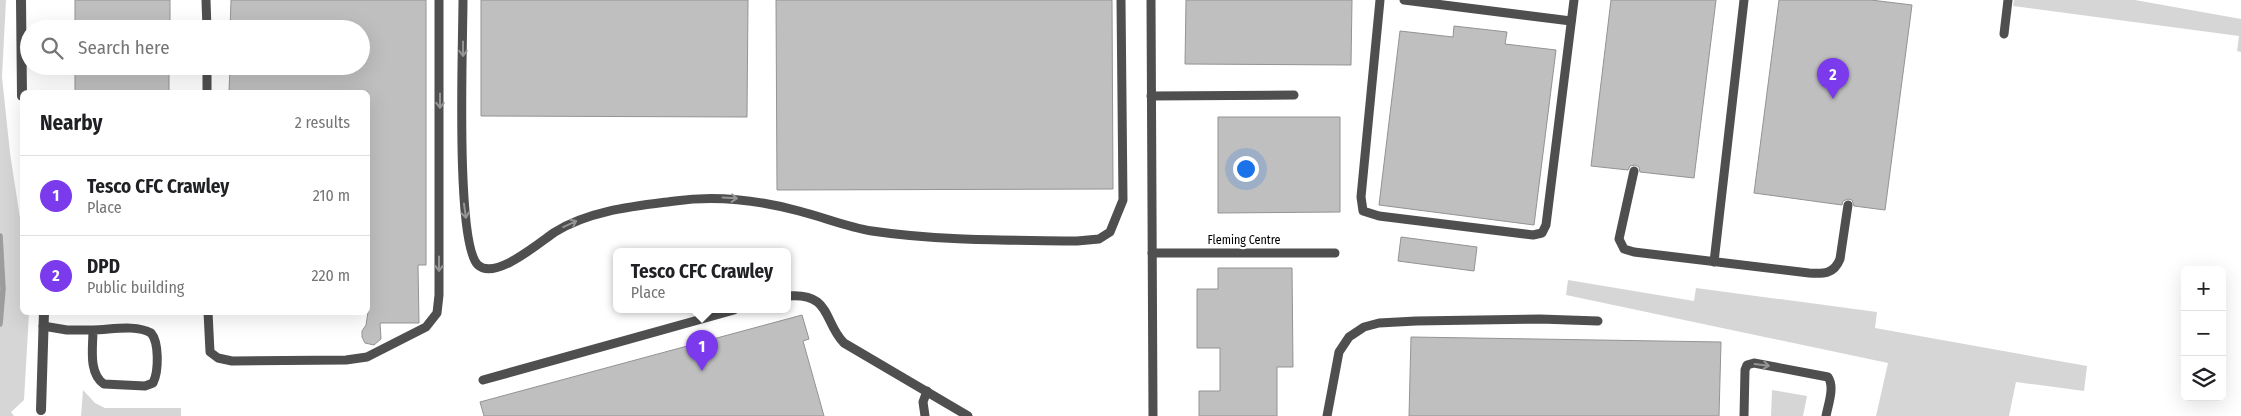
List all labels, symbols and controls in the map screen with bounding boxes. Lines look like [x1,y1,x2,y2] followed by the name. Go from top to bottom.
[20,20,370,75] search box
[38,34,66,62] icon: search
[78,36,170,59] text: Search here
[458,40,468,56] one-way arrow
[1817,58,1849,99] pin: 2
[435,92,445,109] one-way arrow
[40,110,102,136] text: Nearby
[295,113,350,132] text: 2 results
[1233,156,1259,182] your location
[87,175,229,198] text: Tesco CFC Crawley
[53,186,59,205] text: 1
[313,186,350,205] text: 210 m
[721,194,737,203] one-way arrow
[87,198,122,217] text: Place
[460,203,470,219] one-way arrow
[562,219,577,228] one-way arrow
[1207,233,1281,247] street label: Fleming Centre
[613,248,791,313] popup
[87,255,120,278] text: DPD
[434,255,444,271] one-way arrow
[631,260,773,283] text: Tesco CFC Crawley
[52,266,60,285] text: 2
[311,266,350,285] text: 220 m
[2181,266,2226,401] map controls
[2181,266,2226,311] button: +
[87,278,184,297] text: Public building
[631,283,666,302] text: Place
[2181,311,2226,356] button: −
[686,330,718,371] pin: 1
[2181,356,2226,401] button: layers
[1753,360,1769,370] one-way arrow

